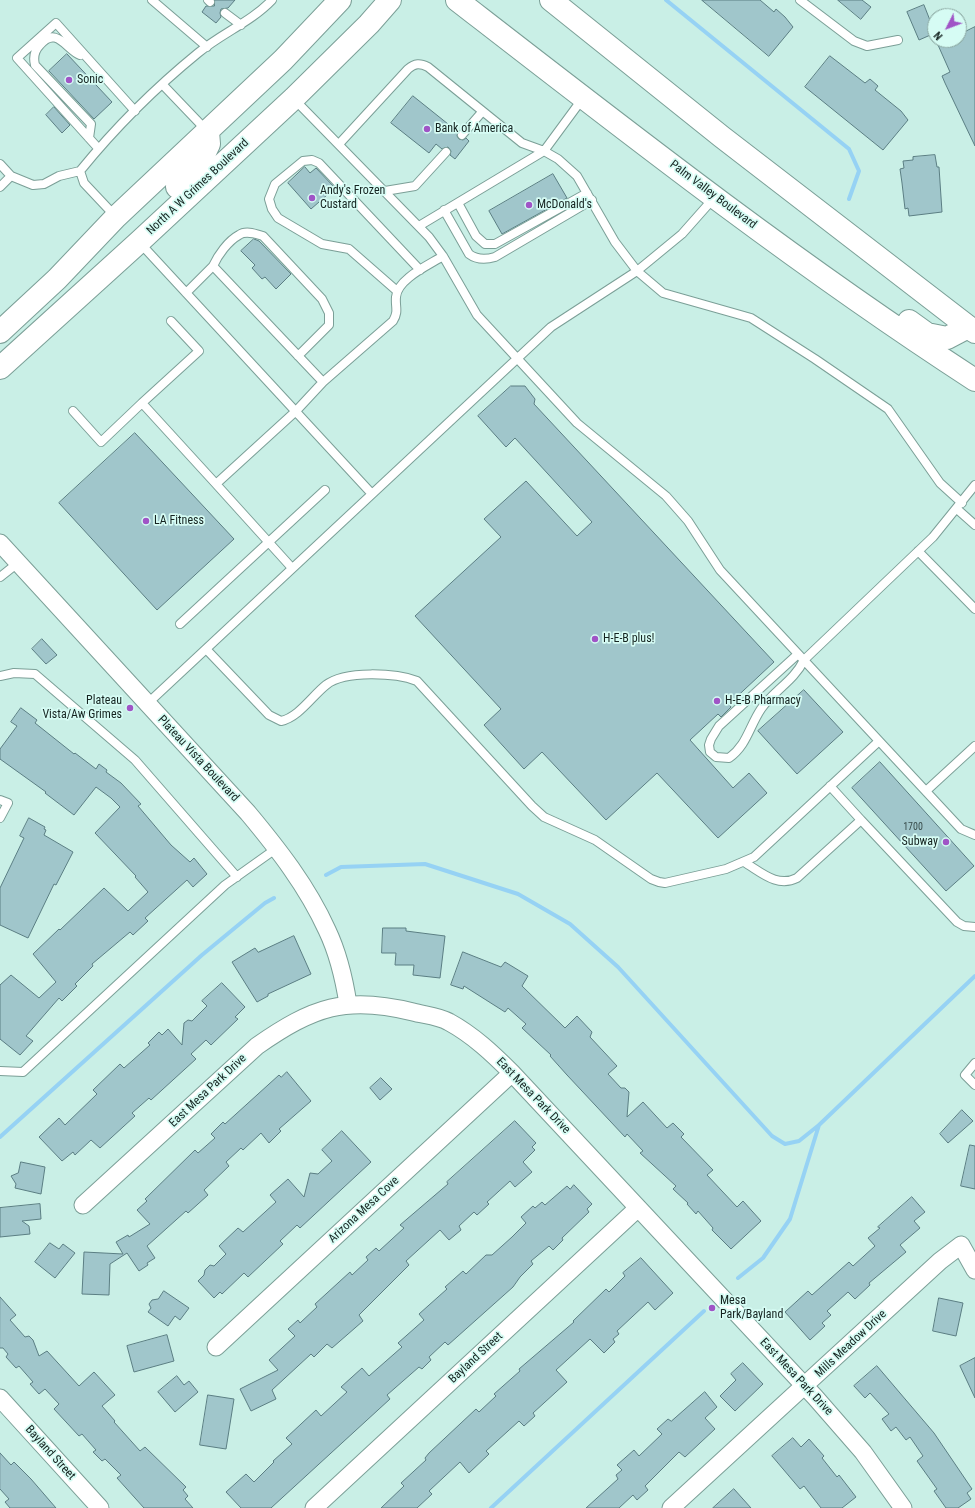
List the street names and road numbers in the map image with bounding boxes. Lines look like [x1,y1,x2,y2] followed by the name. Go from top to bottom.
[144,136,252,238] street label: North A W Grimes Boulevard
[667,158,759,232] street label: Palm Valley Boulevard
[154,713,242,805] street label: Plateau Vista Boulevard
[166,1052,250,1130] street label: East Mesa Park Drive
[493,1055,573,1137] street label: East Mesa Park Drive
[326,1174,402,1246] street label: Arizona Mesa Cove
[812,1307,890,1381] street label: Mills Meadow Drive
[446,1329,506,1387] street label: Bayland Street
[757,1335,835,1419] street label: East Mesa Park Drive
[22,1423,78,1483] street label: Bayland Street

